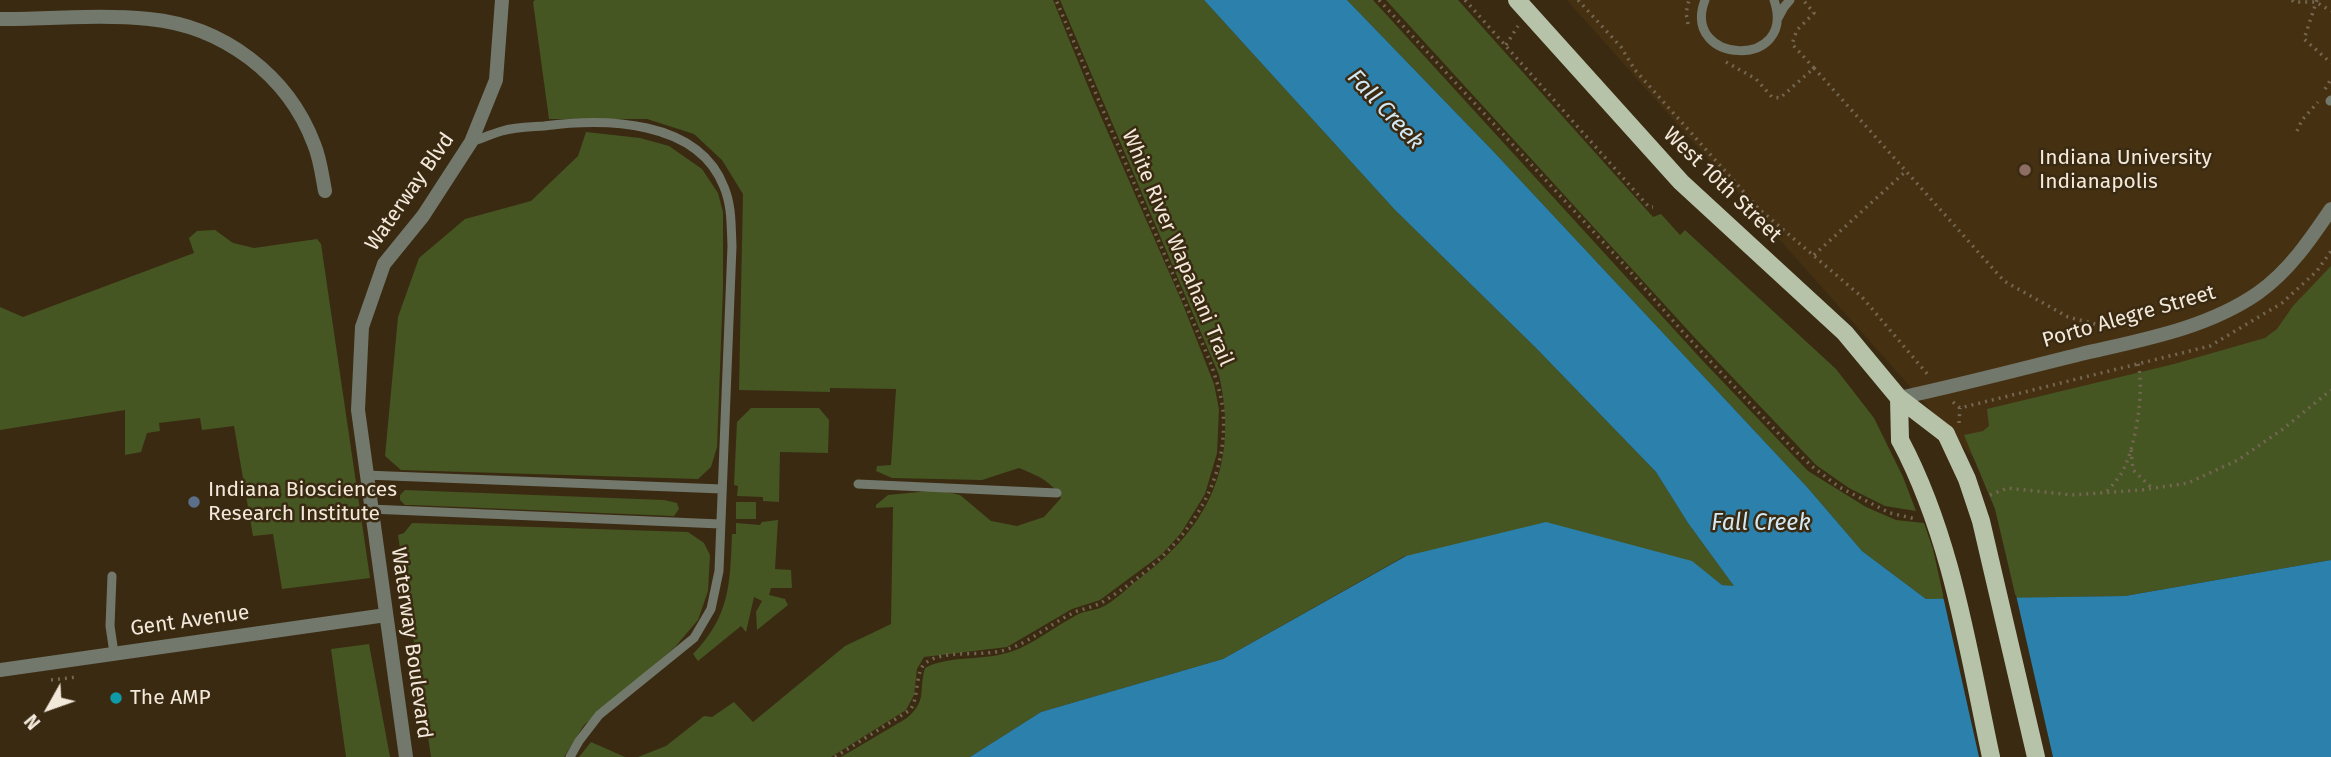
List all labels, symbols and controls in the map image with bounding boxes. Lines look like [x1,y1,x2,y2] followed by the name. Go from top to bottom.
[1341,64,1429,156] water label: Fall Creek
[1658,122,1786,248] street label: West 10th Street
[1116,126,1238,370] street label: White River Wapahani Trail
[360,128,460,256] street label: Waterway Blvd
[2039,145,2212,195] place label: Indiana University Indianapolis
[2017,162,2033,178] marker: Indiana University Indianapolis
[2040,280,2218,354] street label: Porto Alegre Street
[208,477,397,527] place label: Indiana Biosciences Research Institute
[186,494,202,510] marker: Indiana Biosciences Research Institute
[1711,510,1811,538] water label: Fall Creek
[385,546,437,740] street label: Waterway Boulevard
[129,600,251,642] street label: Gent Avenue
[14,673,84,743] north arrow
[130,685,211,711] place label: The AMP
[108,690,124,706] marker: The AMP
[20,710,45,734] text: N

